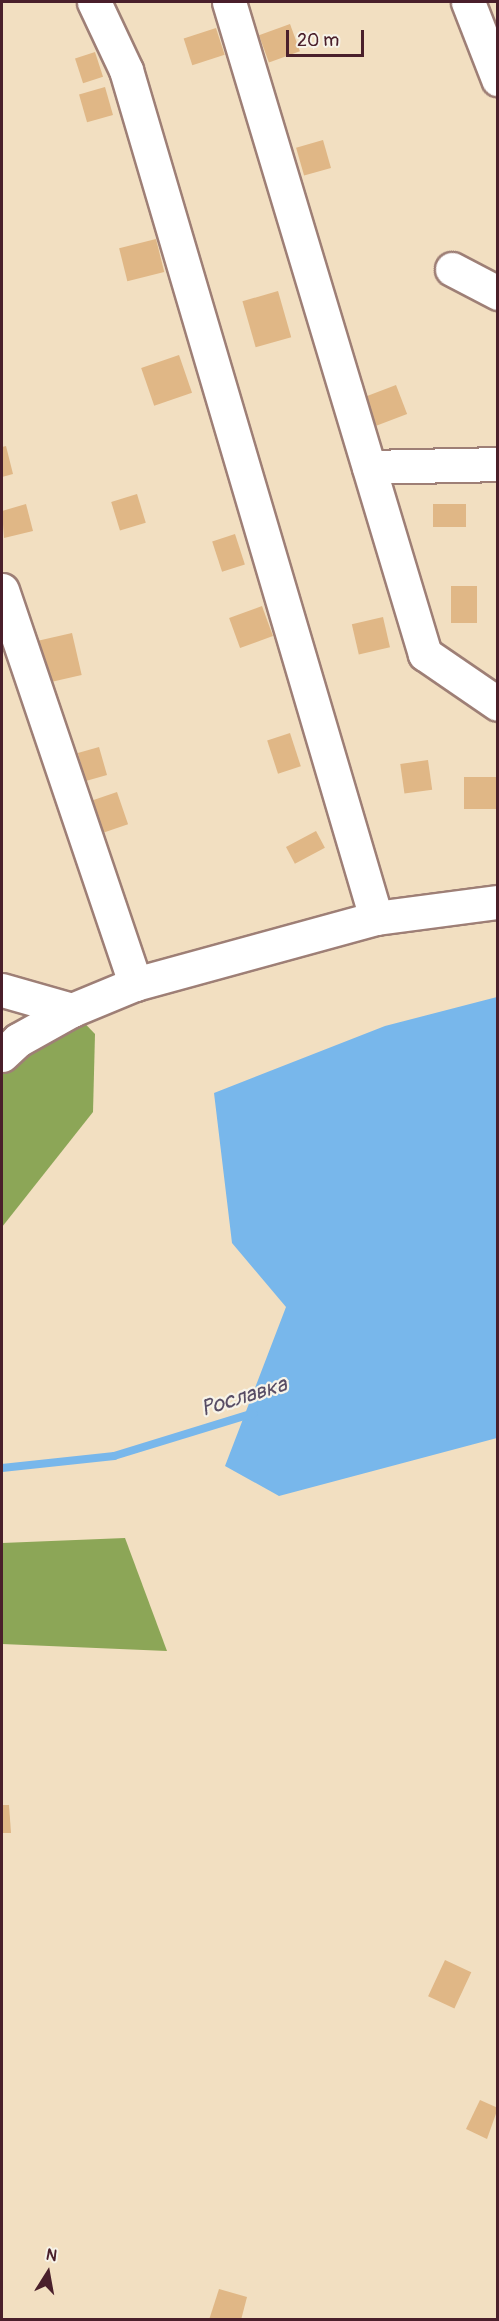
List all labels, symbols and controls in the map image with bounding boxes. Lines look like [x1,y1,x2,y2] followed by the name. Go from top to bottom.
[289,18,367,56] scale bar
[297,29,339,52] text: 20 m
[198,1371,290,1423] water label: Рославка
[18,2243,78,2303] north arrow
[44,2244,59,2266] text: N

